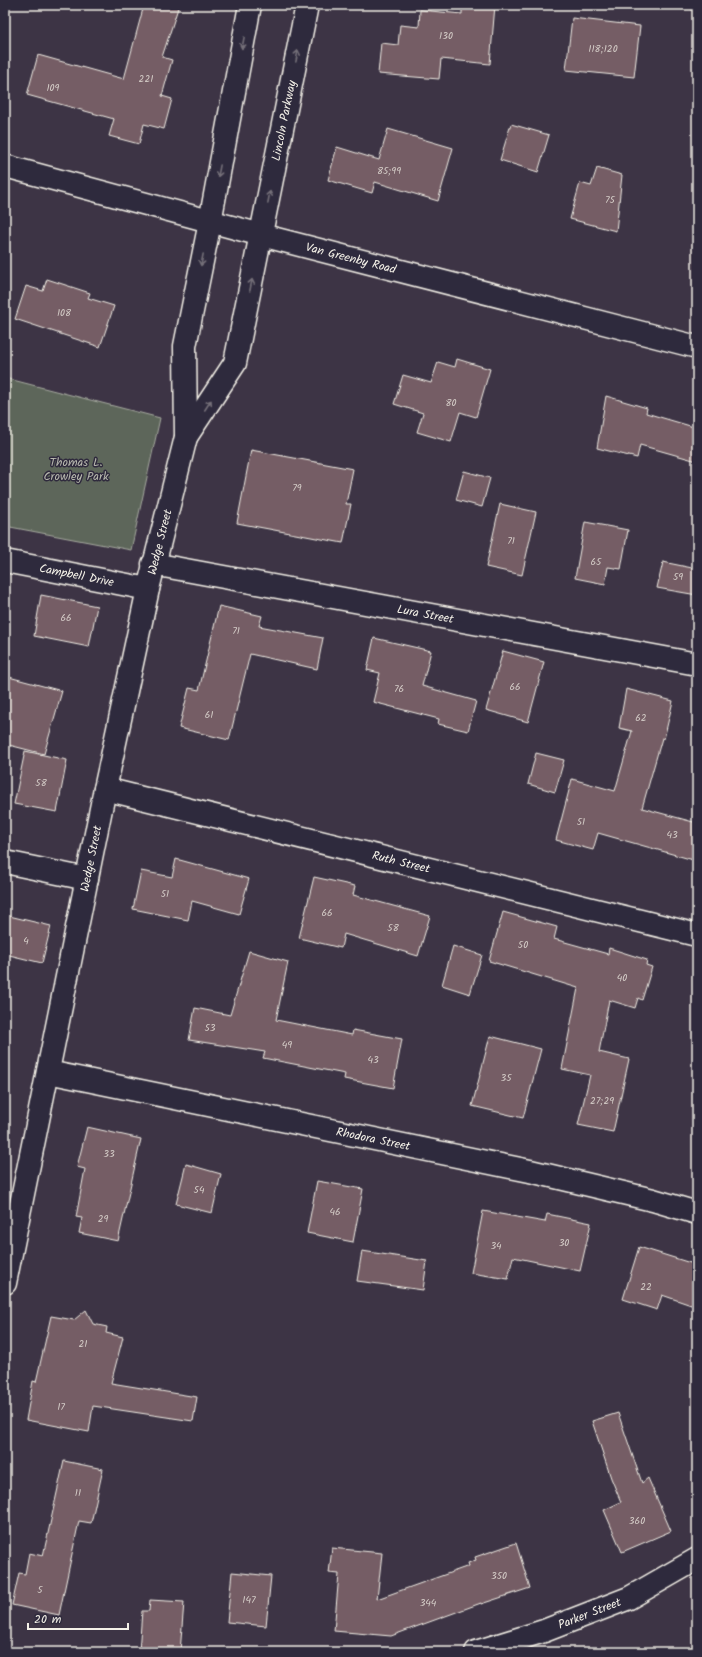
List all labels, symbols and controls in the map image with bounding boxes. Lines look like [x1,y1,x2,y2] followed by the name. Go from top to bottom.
[439,28,453,44] house number: 130
[239,36,247,49] one-way arrow
[588,41,618,57] house number: 118;120
[293,50,301,63] one-way arrow
[139,71,153,87] house number: 221
[267,78,302,163] street label: Lincoln Parkway
[46,80,60,96] house number: 109
[377,163,401,179] house number: 85;99
[215,164,223,177] one-way arrow
[265,191,273,204] one-way arrow
[605,192,616,208] house number: 75
[304,238,399,280] street label: Van Greenby Road
[198,253,206,266] one-way arrow
[247,278,255,291] one-way arrow
[57,305,72,321] house number: 108
[445,395,457,411] house number: 80
[204,400,212,411] one-way arrow
[43,453,109,486] park label: Thomas L. Crowley Park
[292,480,302,496] house number: 79
[143,507,178,577] street label: Wedge Street
[507,533,515,549] house number: 71
[591,554,602,570] house number: 65
[38,559,116,592] street label: Campbell Drive
[673,569,683,585] house number: 59
[395,600,456,629] street label: Lura Street
[60,610,72,626] house number: 66
[232,623,240,639] house number: 71
[509,679,521,695] house number: 66
[394,681,404,697] house number: 76
[205,707,213,723] house number: 61
[635,710,647,726] house number: 62
[35,775,48,791] house number: 58
[577,814,585,830] house number: 51
[75,824,107,894] street label: Wedge Street
[666,827,678,843] house number: 43
[370,846,432,879] street label: Ruth Street
[161,886,169,902] house number: 51
[321,905,333,921] house number: 66
[387,920,400,936] house number: 58
[23,933,29,949] house number: 4
[518,937,528,953] house number: 50
[617,970,627,986] house number: 40
[204,1020,216,1036] house number: 53
[282,1037,292,1053] house number: 49
[367,1052,379,1068] house number: 43
[500,1070,512,1086] house number: 35
[590,1093,614,1109] house number: 27;29
[334,1122,412,1156] street label: Rhodora Street
[103,1146,115,1162] house number: 33
[194,1182,205,1198] house number: 54
[329,1204,341,1220] house number: 46
[98,1211,108,1227] house number: 29
[559,1235,569,1251] house number: 30
[490,1238,502,1254] house number: 34
[640,1279,652,1295] house number: 22
[79,1336,87,1352] house number: 21
[57,1399,65,1415] house number: 17
[75,1485,81,1501] house number: 11
[629,1513,645,1529] house number: 360
[491,1568,507,1584] house number: 350
[37,1582,43,1598] house number: 5
[242,1592,256,1608] house number: 147
[555,1593,624,1635] street label: Parker Street
[420,1595,437,1611] house number: 344
[28,1605,128,1631] scale bar
[34,1610,62,1629] text: 20 m

